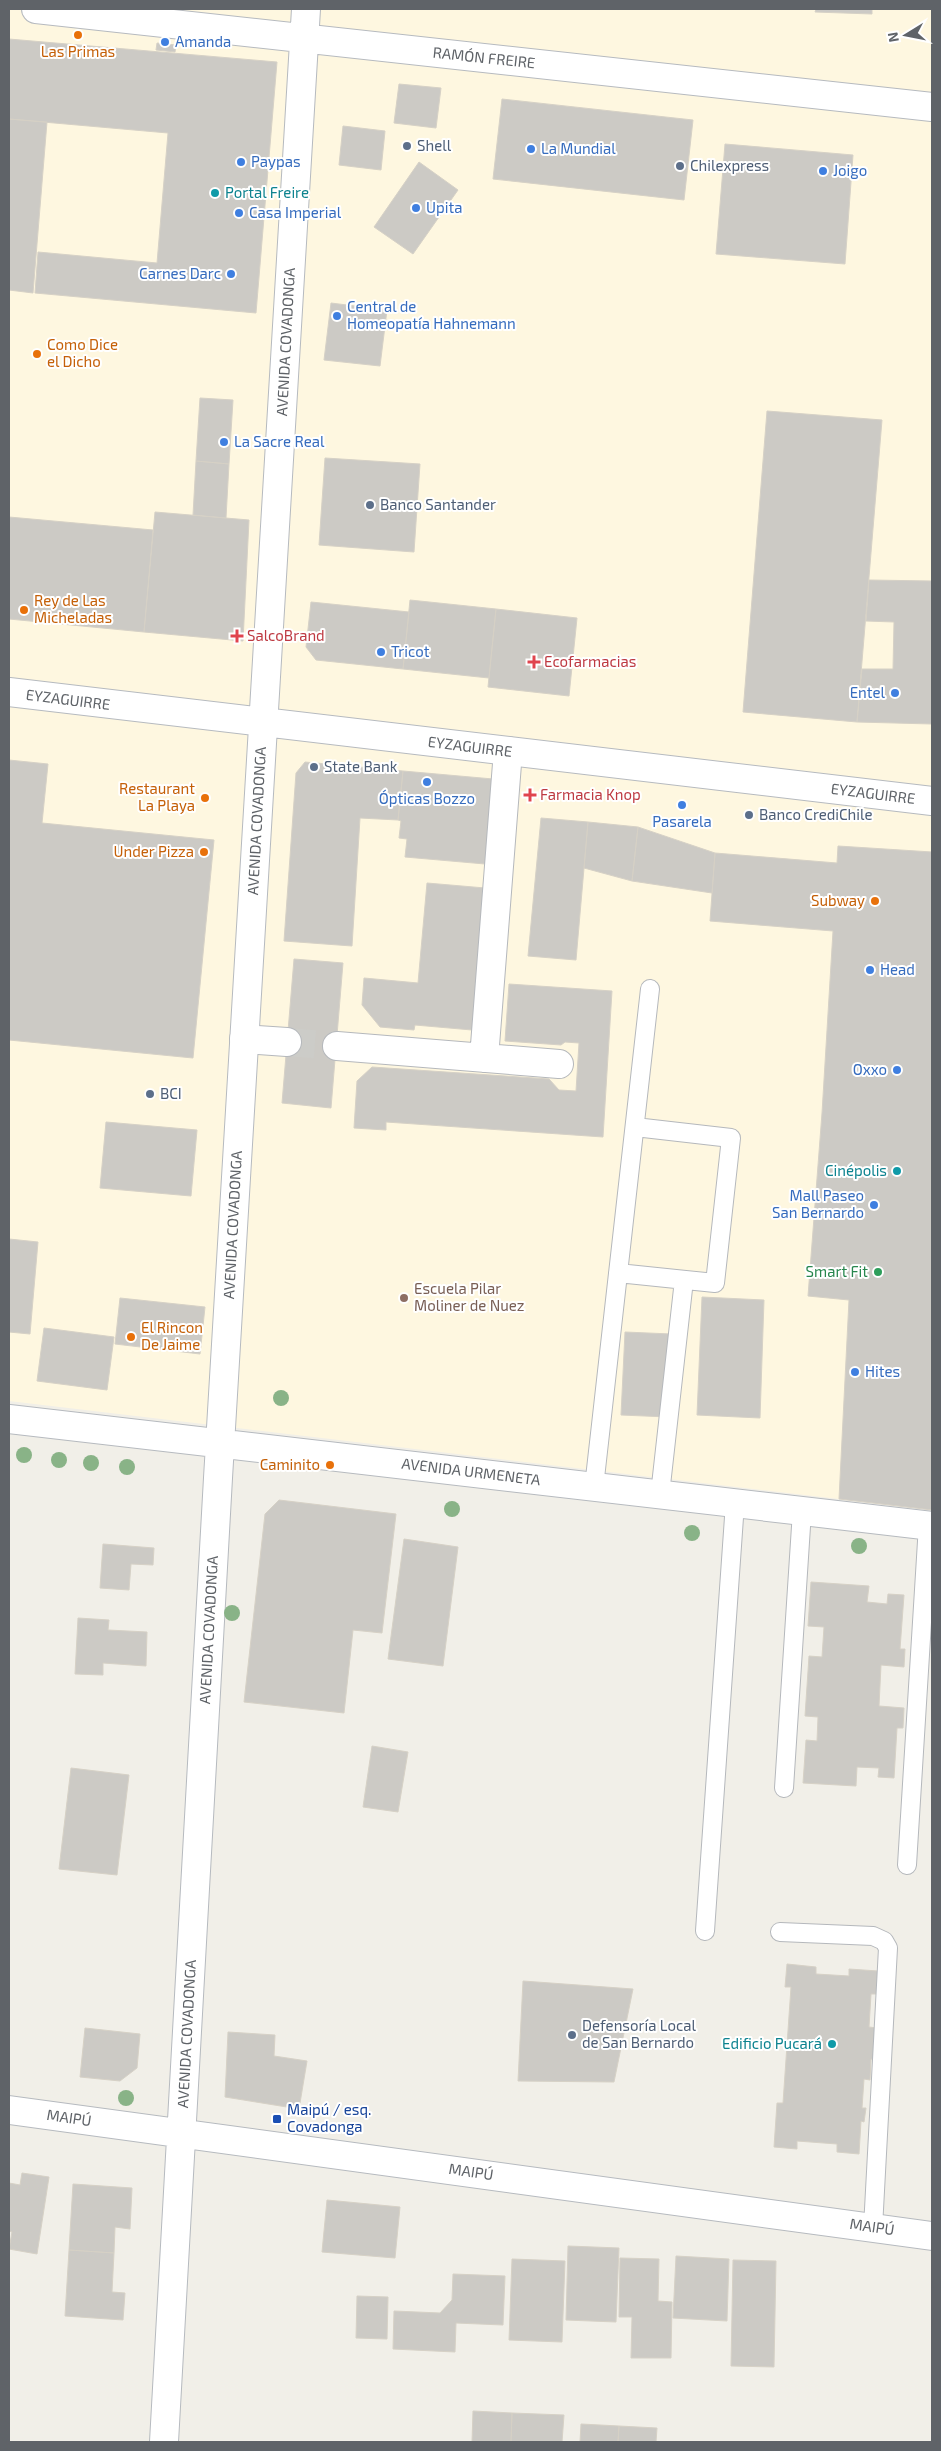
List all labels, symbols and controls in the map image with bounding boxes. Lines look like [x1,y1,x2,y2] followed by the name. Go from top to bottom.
[881,10,931,60] north arrow
[72,29,84,41] marker: Las Primas
[883,31,902,44] text: N
[175,32,231,50] place label: Amanda
[159,36,171,48] marker: Amanda
[41,42,115,60] place label: Las Primas
[432,43,536,71] street label: RAMÓN FREIRE
[417,136,452,154] place label: Shell
[541,139,616,157] place label: La Mundial
[401,140,413,152] marker: Shell
[525,143,537,155] marker: La Mundial
[251,152,301,170] place label: Paypas
[235,156,247,168] marker: Paypas
[690,156,769,174] place label: Chilexpress
[674,160,686,172] marker: Chilexpress
[833,161,867,179] place label: Joigo
[817,165,829,177] marker: Joigo
[225,183,309,201] place label: Portal Freire
[209,187,221,199] marker: Portal Freire
[426,198,462,216] place label: Upita
[410,202,422,214] marker: Upita
[249,203,342,221] place label: Casa Imperial
[233,207,245,219] marker: Casa Imperial
[139,264,221,282] place label: Carnes Darc
[272,267,298,417] street label: AVENIDA COVADONGA
[225,268,237,280] marker: Carnes Darc
[347,297,516,332] place label: Central de Homeopatía Hahnemann
[331,310,343,322] marker: Central de Homeopatía Hahnemann
[47,335,118,370] place label: Como Dice el Dicho
[31,348,43,360] marker: Como Dice el Dicho
[234,432,325,450] place label: La Sacre Real
[218,436,230,448] marker: La Sacre Real
[380,495,496,513] place label: Banco Santander
[364,499,376,511] marker: Banco Santander
[34,591,112,626] place label: Rey de Las Micheladas
[18,604,30,616] marker: Rey de Las Micheladas
[247,626,325,644] place label: SalcoBrand
[231,630,243,642] marker: SalcoBrand
[391,642,430,660] place label: Tricot
[375,646,387,658] marker: Tricot
[544,652,636,670] place label: Ecofarmacias
[528,656,540,668] marker: Ecofarmacias
[850,683,886,701] place label: Entel
[25,685,111,713] street label: EYZAGUIRRE
[889,687,901,699] marker: Entel
[427,732,513,760] street label: EYZAGUIRRE
[243,746,269,896] street label: AVENIDA COVADONGA
[324,757,398,775] place label: State Bank
[308,761,320,773] marker: State Bank
[421,776,433,788] marker: Ópticas Bozzo
[119,779,195,814] place label: Restaurant La Playa
[830,779,916,807] street label: EYZAGUIRRE
[540,785,641,803] place label: Farmacia Knop
[379,789,475,807] place label: Ópticas Bozzo
[524,789,536,801] marker: Farmacia Knop
[199,792,211,804] marker: Restaurant La Playa
[676,799,688,811] marker: Pasarela
[759,805,873,823] place label: Banco CrediChile
[743,809,755,821] marker: Banco CrediChile
[652,812,712,830] place label: Pasarela
[113,842,194,860] place label: Under Pizza
[198,846,210,858] marker: Under Pizza
[811,891,865,909] place label: Subway
[869,895,881,907] marker: Subway
[880,960,915,978] place label: Head
[864,964,876,976] marker: Head
[853,1060,887,1078] place label: Oxxo
[891,1064,903,1076] marker: Oxxo
[160,1084,182,1102] place label: BCI
[144,1088,156,1100] marker: BCI
[219,1150,245,1300] street label: AVENIDA COVADONGA
[825,1161,887,1179] place label: Cinépolis
[891,1165,903,1177] marker: Cinépolis
[772,1186,864,1221] place label: Mall Paseo San Bernardo
[868,1199,880,1211] marker: Mall Paseo San Bernardo
[806,1262,868,1280] place label: Smart Fit
[872,1266,884,1278] marker: Smart Fit
[414,1279,525,1314] place label: Escuela Pilar Moliner de Nuez
[398,1292,410,1304] marker: Escuela Pilar Moliner de Nuez
[141,1318,203,1353] place label: El Rincon De Jaime
[125,1331,137,1343] marker: El Rincon De Jaime
[865,1362,900,1380] place label: Hites
[849,1366,861,1378] marker: Hites
[401,1454,542,1489] street label: AVENIDA URMENETA
[260,1455,320,1473] place label: Caminito
[324,1459,336,1471] marker: Caminito
[195,1555,221,1705] street label: AVENIDA COVADONGA
[173,1959,199,2109] street label: AVENIDA COVADONGA
[582,2016,697,2051] place label: Defensoría Local de San Bernardo
[566,2029,578,2041] marker: Defensoría Local de San Bernardo
[722,2034,822,2052] place label: Edificio Pucará
[826,2038,838,2050] marker: Edificio Pucará
[287,2100,371,2135] place label: Maipú / esq. Covadonga
[45,2105,93,2129] street label: MAIPÚ
[271,2113,283,2125] marker: Maipú / esq. Covadonga
[447,2159,495,2183] street label: MAIPÚ
[848,2214,896,2238] street label: MAIPÚ

